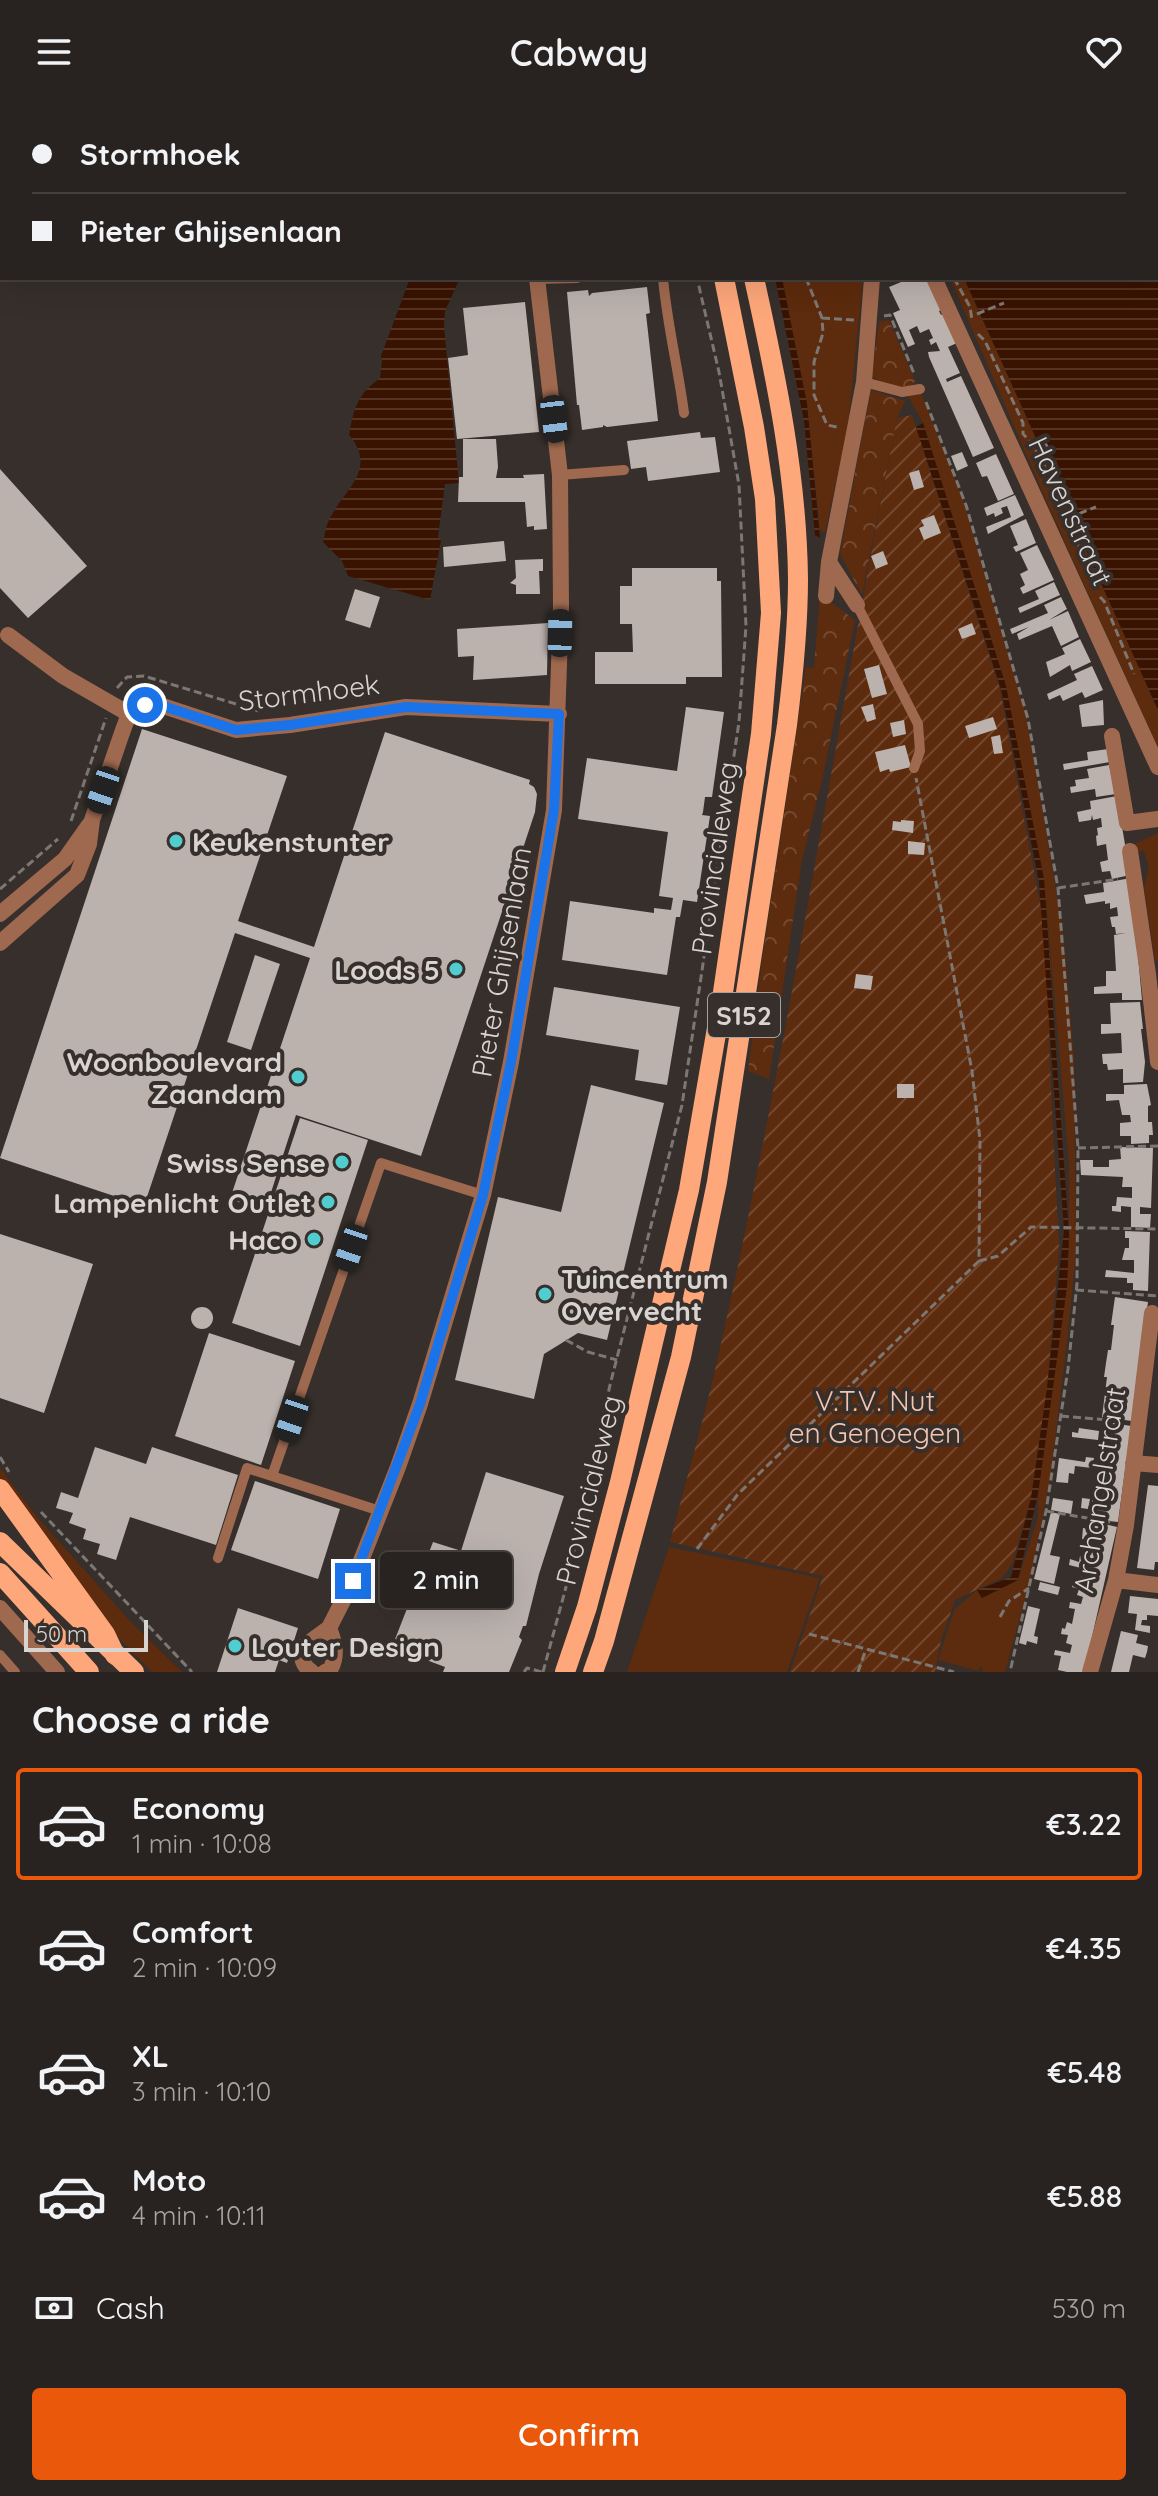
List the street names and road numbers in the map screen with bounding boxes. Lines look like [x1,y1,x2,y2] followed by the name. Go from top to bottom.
[1021,431,1121,591] street label: Havenstraat
[236,666,382,718] street label: Stormhoek
[683,759,745,957] street label: Provincialeweg
[464,844,538,1080] street label: Pieter Ghijsenlaan
[708,993,780,1037] road number: S152
[1065,1385,1133,1595] street label: Archangelstraat
[548,1392,628,1588] street label: Provincialeweg

